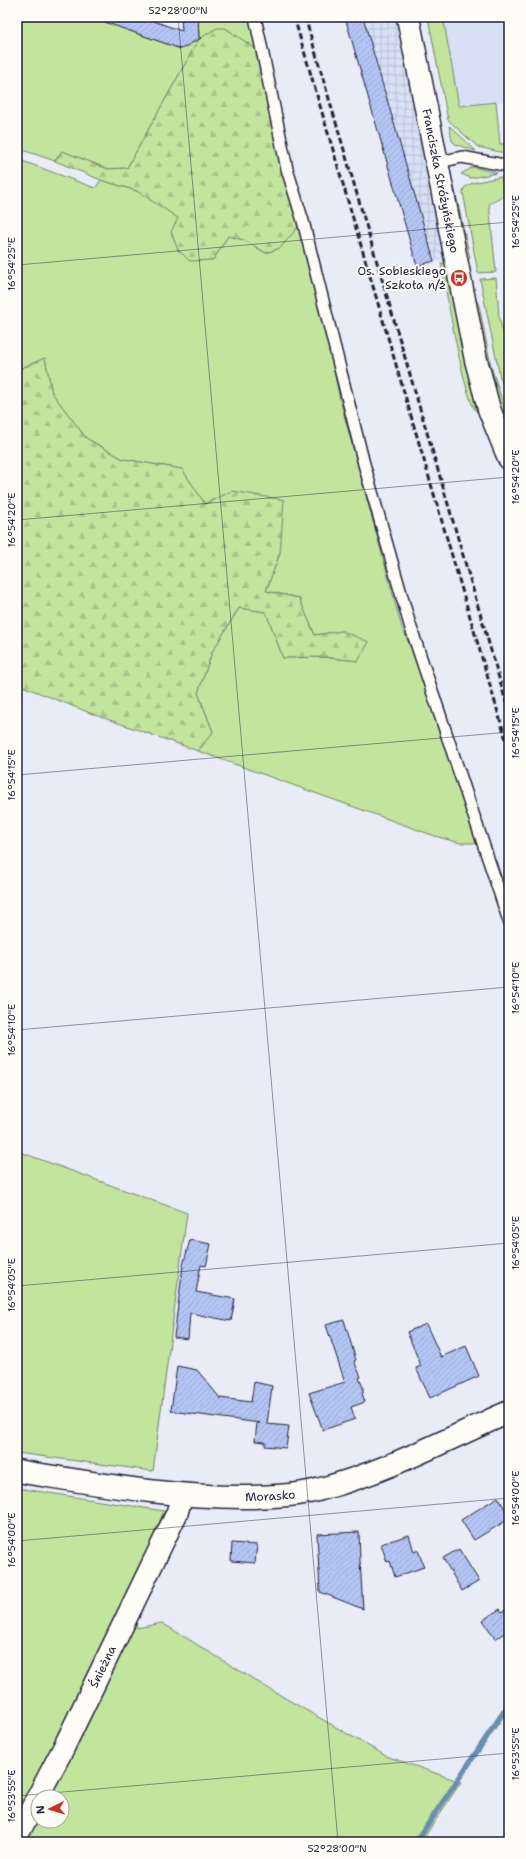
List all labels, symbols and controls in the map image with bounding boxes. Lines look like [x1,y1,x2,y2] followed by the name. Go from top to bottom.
[148,4,208,17] text: 52°28'00"N
[418,107,463,254] street label: Franciszka Stróżyńskiego
[509,195,522,249] text: 16°54'25"E
[5,237,18,291] text: 16°54'25"E
[357,263,446,293] place label: Os. Sobieskiego Szkoła n/ż
[449,268,469,288] bus stop icon: Os. Sobieskiego Szkoła n/ż
[509,449,522,505] text: 16°54'20"E
[5,492,18,548] text: 16°54'20"E
[509,707,522,759] text: 16°54'15"E
[5,749,18,801] text: 16°54'15"E
[509,962,522,1014] text: 16°54'10"E
[5,1004,18,1056] text: 16°54'10"E
[509,1216,522,1270] text: 16°54'05"E
[5,1258,18,1312] text: 16°54'05"E
[509,1470,522,1526] text: 16°54'00"E
[245,1486,296,1505] street label: Morasko
[5,1512,18,1568] text: 16°54'00"E
[86,1642,120,1690] street label: Śnieżna
[509,1727,522,1781] text: 16°53'55"E
[5,1769,18,1823] text: 16°53'55"E
[30,1789,70,1829] north arrow
[33,1805,48,1815] text: N
[307,1842,367,1855] text: 52°28'00"N

